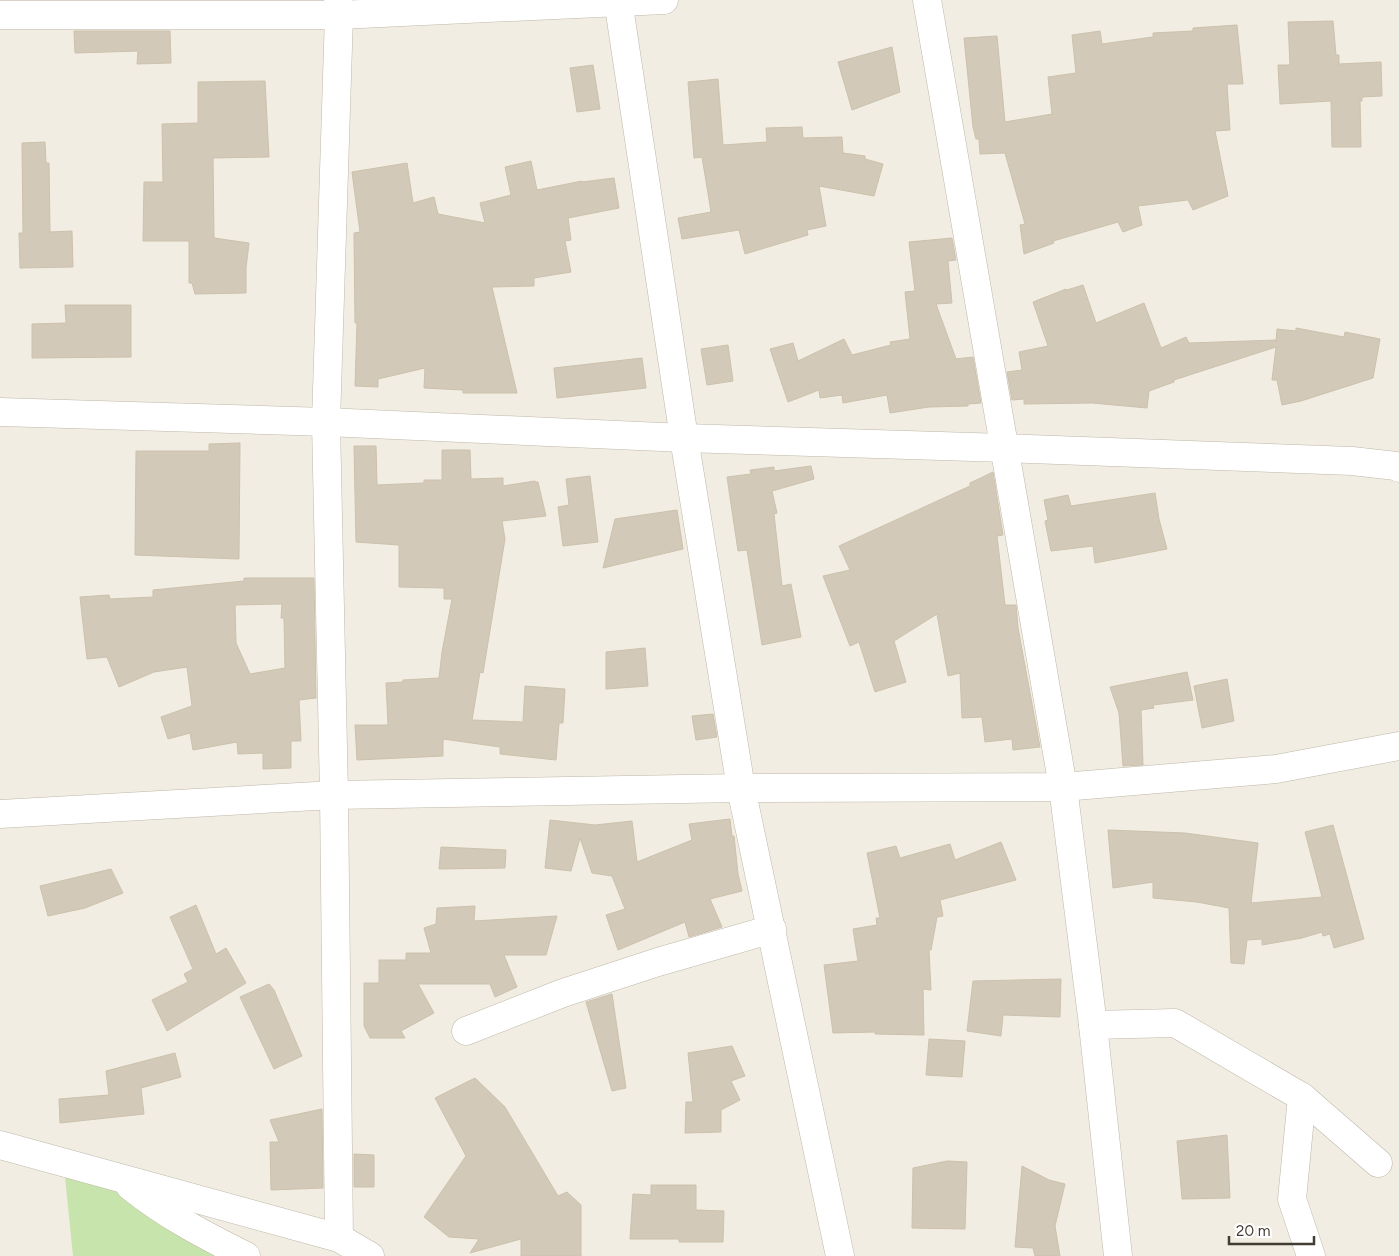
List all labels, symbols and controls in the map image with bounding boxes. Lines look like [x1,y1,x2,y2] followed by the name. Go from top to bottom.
[1229,1214,1314,1246] scale bar
[1236,1222,1270,1240] text: 20 m

